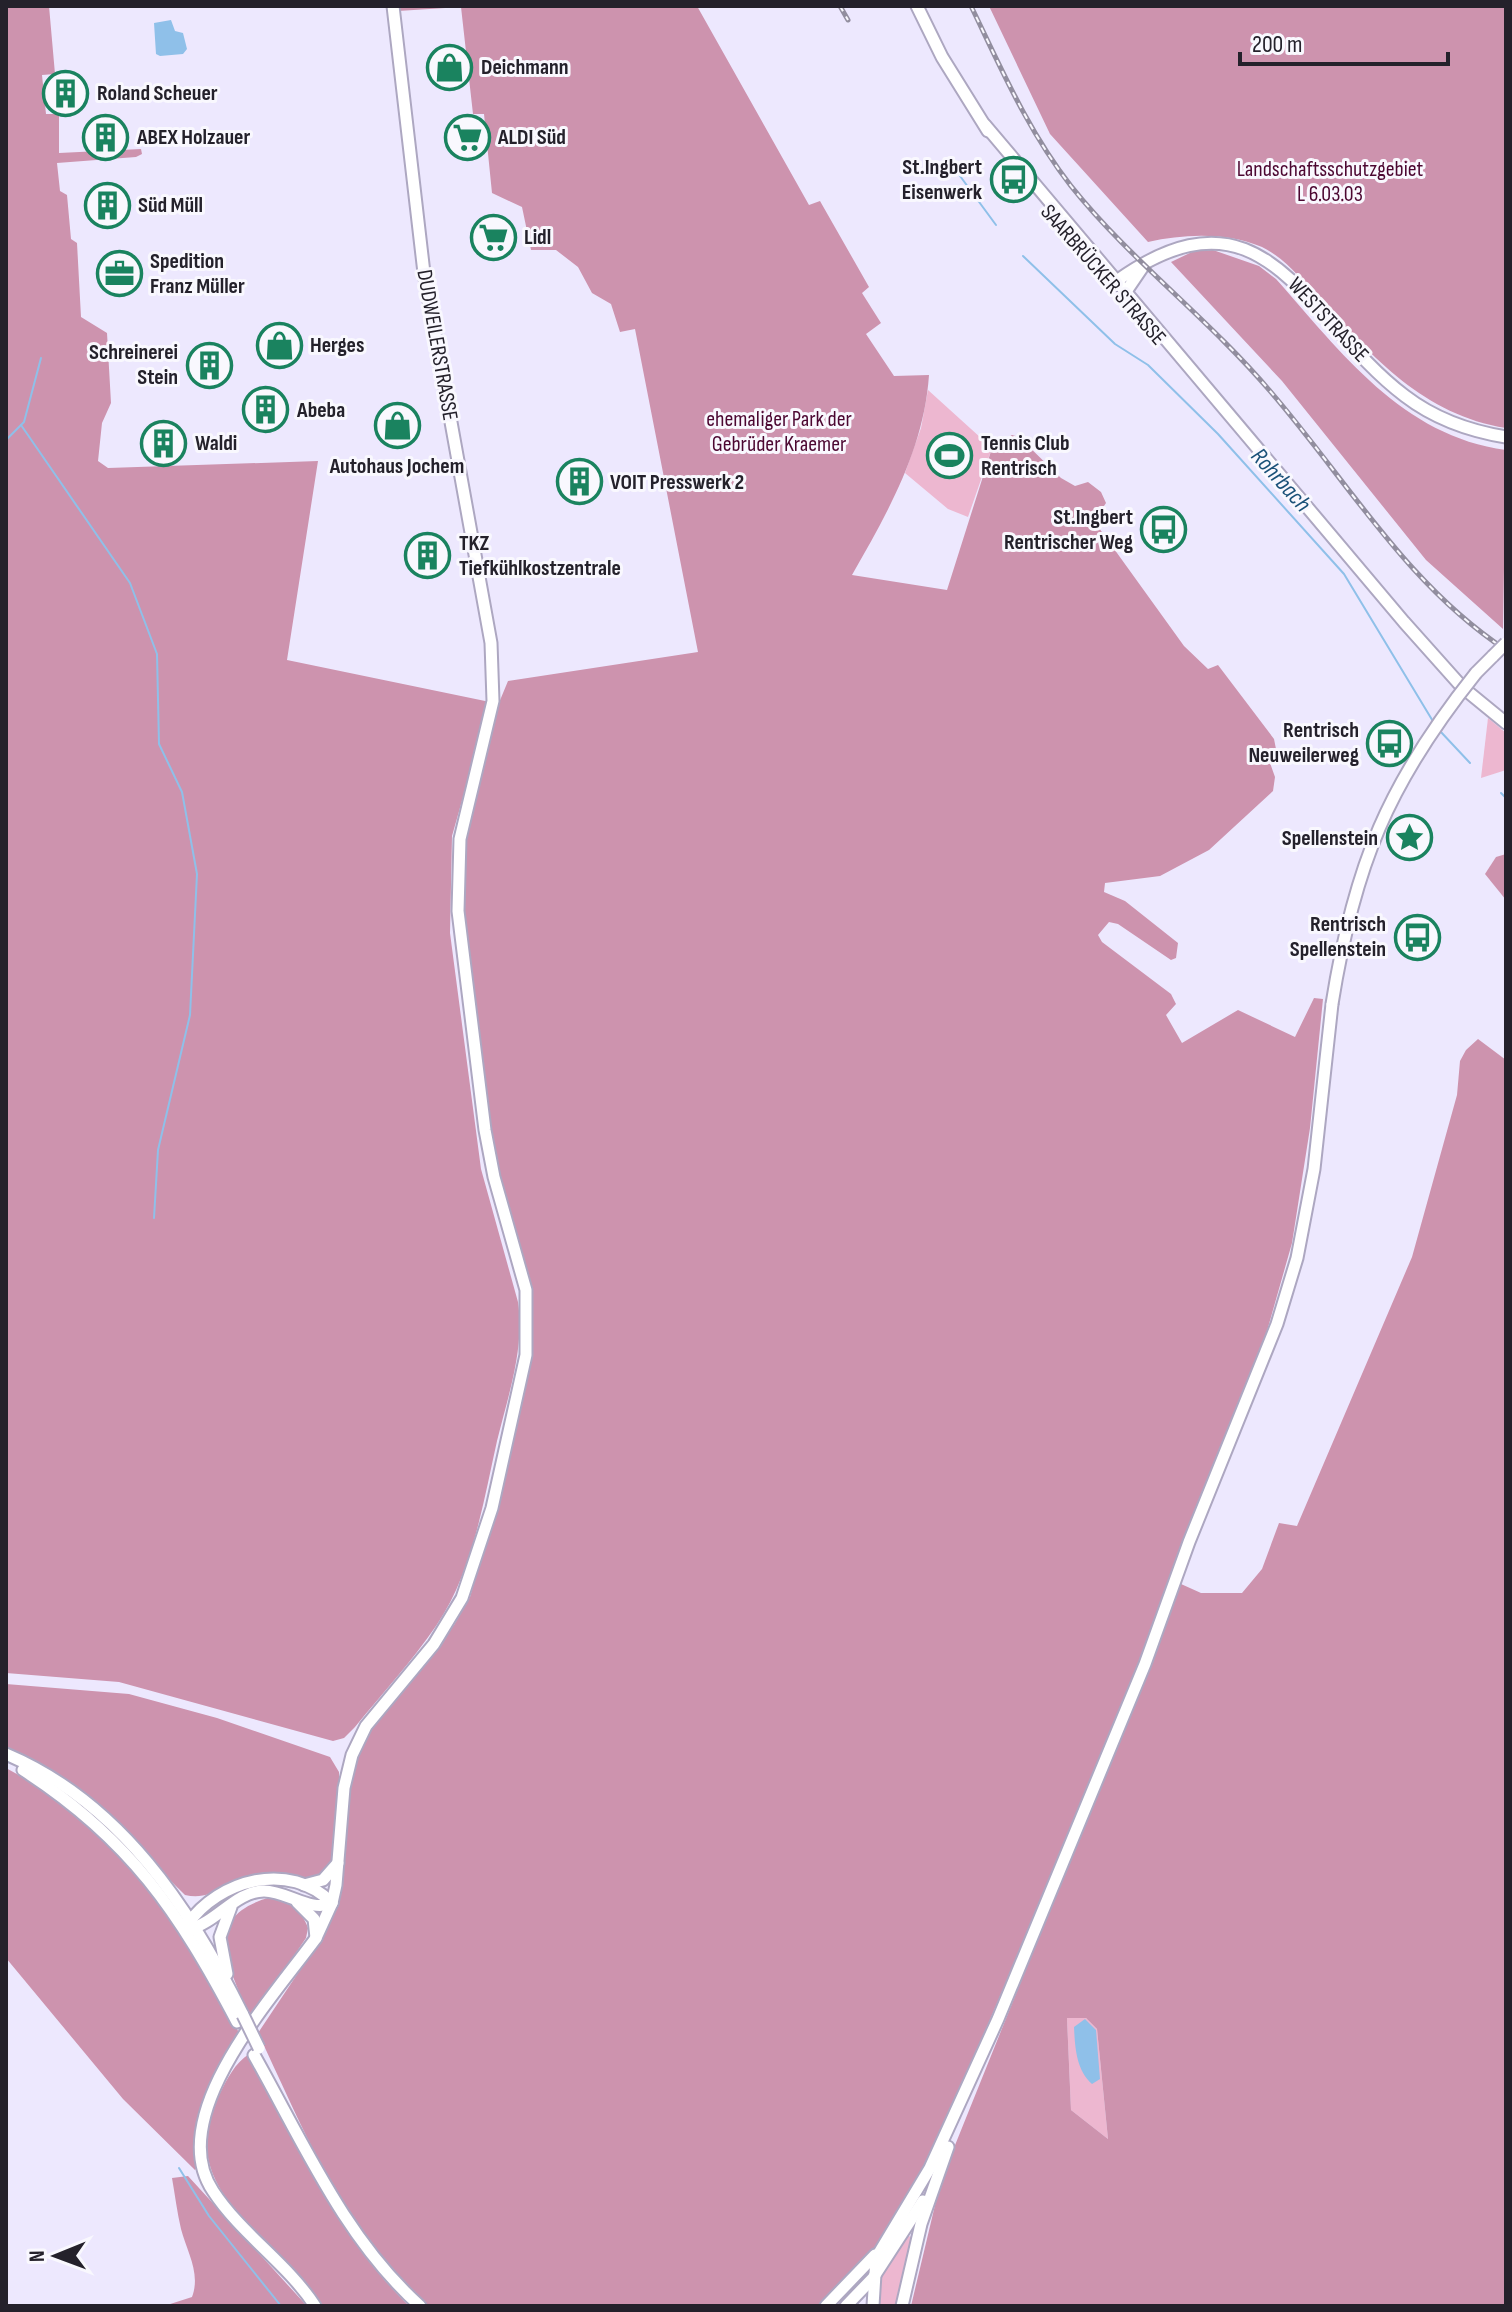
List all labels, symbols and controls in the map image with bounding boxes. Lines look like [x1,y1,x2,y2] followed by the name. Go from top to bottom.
[1240,16,1448,66] scale bar
[1252,30,1303,59] text: 200 m
[426,43,474,91] shop icon: Deichmann
[481,54,569,81] place label: Deichmann
[42,69,90,117] building icon: Roland Scheuer
[97,80,218,107] place label: Roland Scheuer
[82,113,130,161] building icon: ABEX Holzauer
[443,113,491,161] supermarket icon: ALDI Süd
[136,124,250,151] place label: ABEX Holzauer
[497,124,566,151] place label: ALDI Süd
[902,154,983,206] place label: St.Ingbert Eisenwerk
[989,156,1037,204] bus stop icon: St.Ingbert Eisenwerk
[1237,156,1424,208] park label: Landschaftsschutzgebiet L 6.03.03
[83,181,131,229] building icon: Süd Müll
[138,192,203,219] place label: Süd Müll
[1034,199,1172,351] street label: SAARBRÜCKER STRASSE
[469,213,517,261] supermarket icon: Lidl
[524,224,551,251] place label: Lidl
[150,248,245,300] place label: Spedition Franz Müller
[95,250,143,298] office icon: Spedition Franz Müller
[410,267,464,423] street label: DUDWEILERSTRASSE
[1282,272,1374,368] street label: WESTSTRASSE
[255,321,303,369] shop icon: Herges
[310,332,364,359] place label: Herges
[89,339,178,391] place label: Schreinerei Stein
[185,341,233,389] building icon: Schreinerei Stein
[242,386,290,434] building icon: Abeba
[296,397,345,424] place label: Abeba
[373,401,421,449] shop icon: Autohaus Jochem
[706,406,852,458] park label: ehemaliger Park der Gebrüder Kraemer
[140,419,188,467] building icon: Waldi
[195,430,237,457] place label: Waldi
[981,430,1069,482] place label: Tennis Club Rentrisch
[926,432,974,480] sports icon: Tennis Club Rentrisch
[1245,442,1317,518] water label: Rohrbach
[329,453,464,480] place label: Autohaus Jochem
[555,458,603,506] building icon: VOIT Presswerk 2
[610,469,744,496] place label: VOIT Presswerk 2
[1004,504,1133,556] place label: St.Ingbert Rentrischer Weg
[1140,506,1188,554] bus stop icon: St.Ingbert Rentrischer Weg
[459,530,621,582] place label: TKZ Tiefkühlkostzentrale
[404,532,452,580] building icon: TKZ Tiefkühlkostzentrale
[1248,717,1359,769] place label: Rentrisch Neuweilerweg
[1366,719,1414,767] bus stop icon: Rentrisch Neuweilerweg
[1385,814,1433,862] place icon: Spellenstein
[1282,825,1378,852] place label: Spellenstein
[1290,911,1386,963] place label: Rentrisch Spellenstein
[1393,913,1441,961] bus stop icon: Rentrisch Spellenstein
[16,2216,96,2296] north arrow
[24,2250,51,2262] text: N

